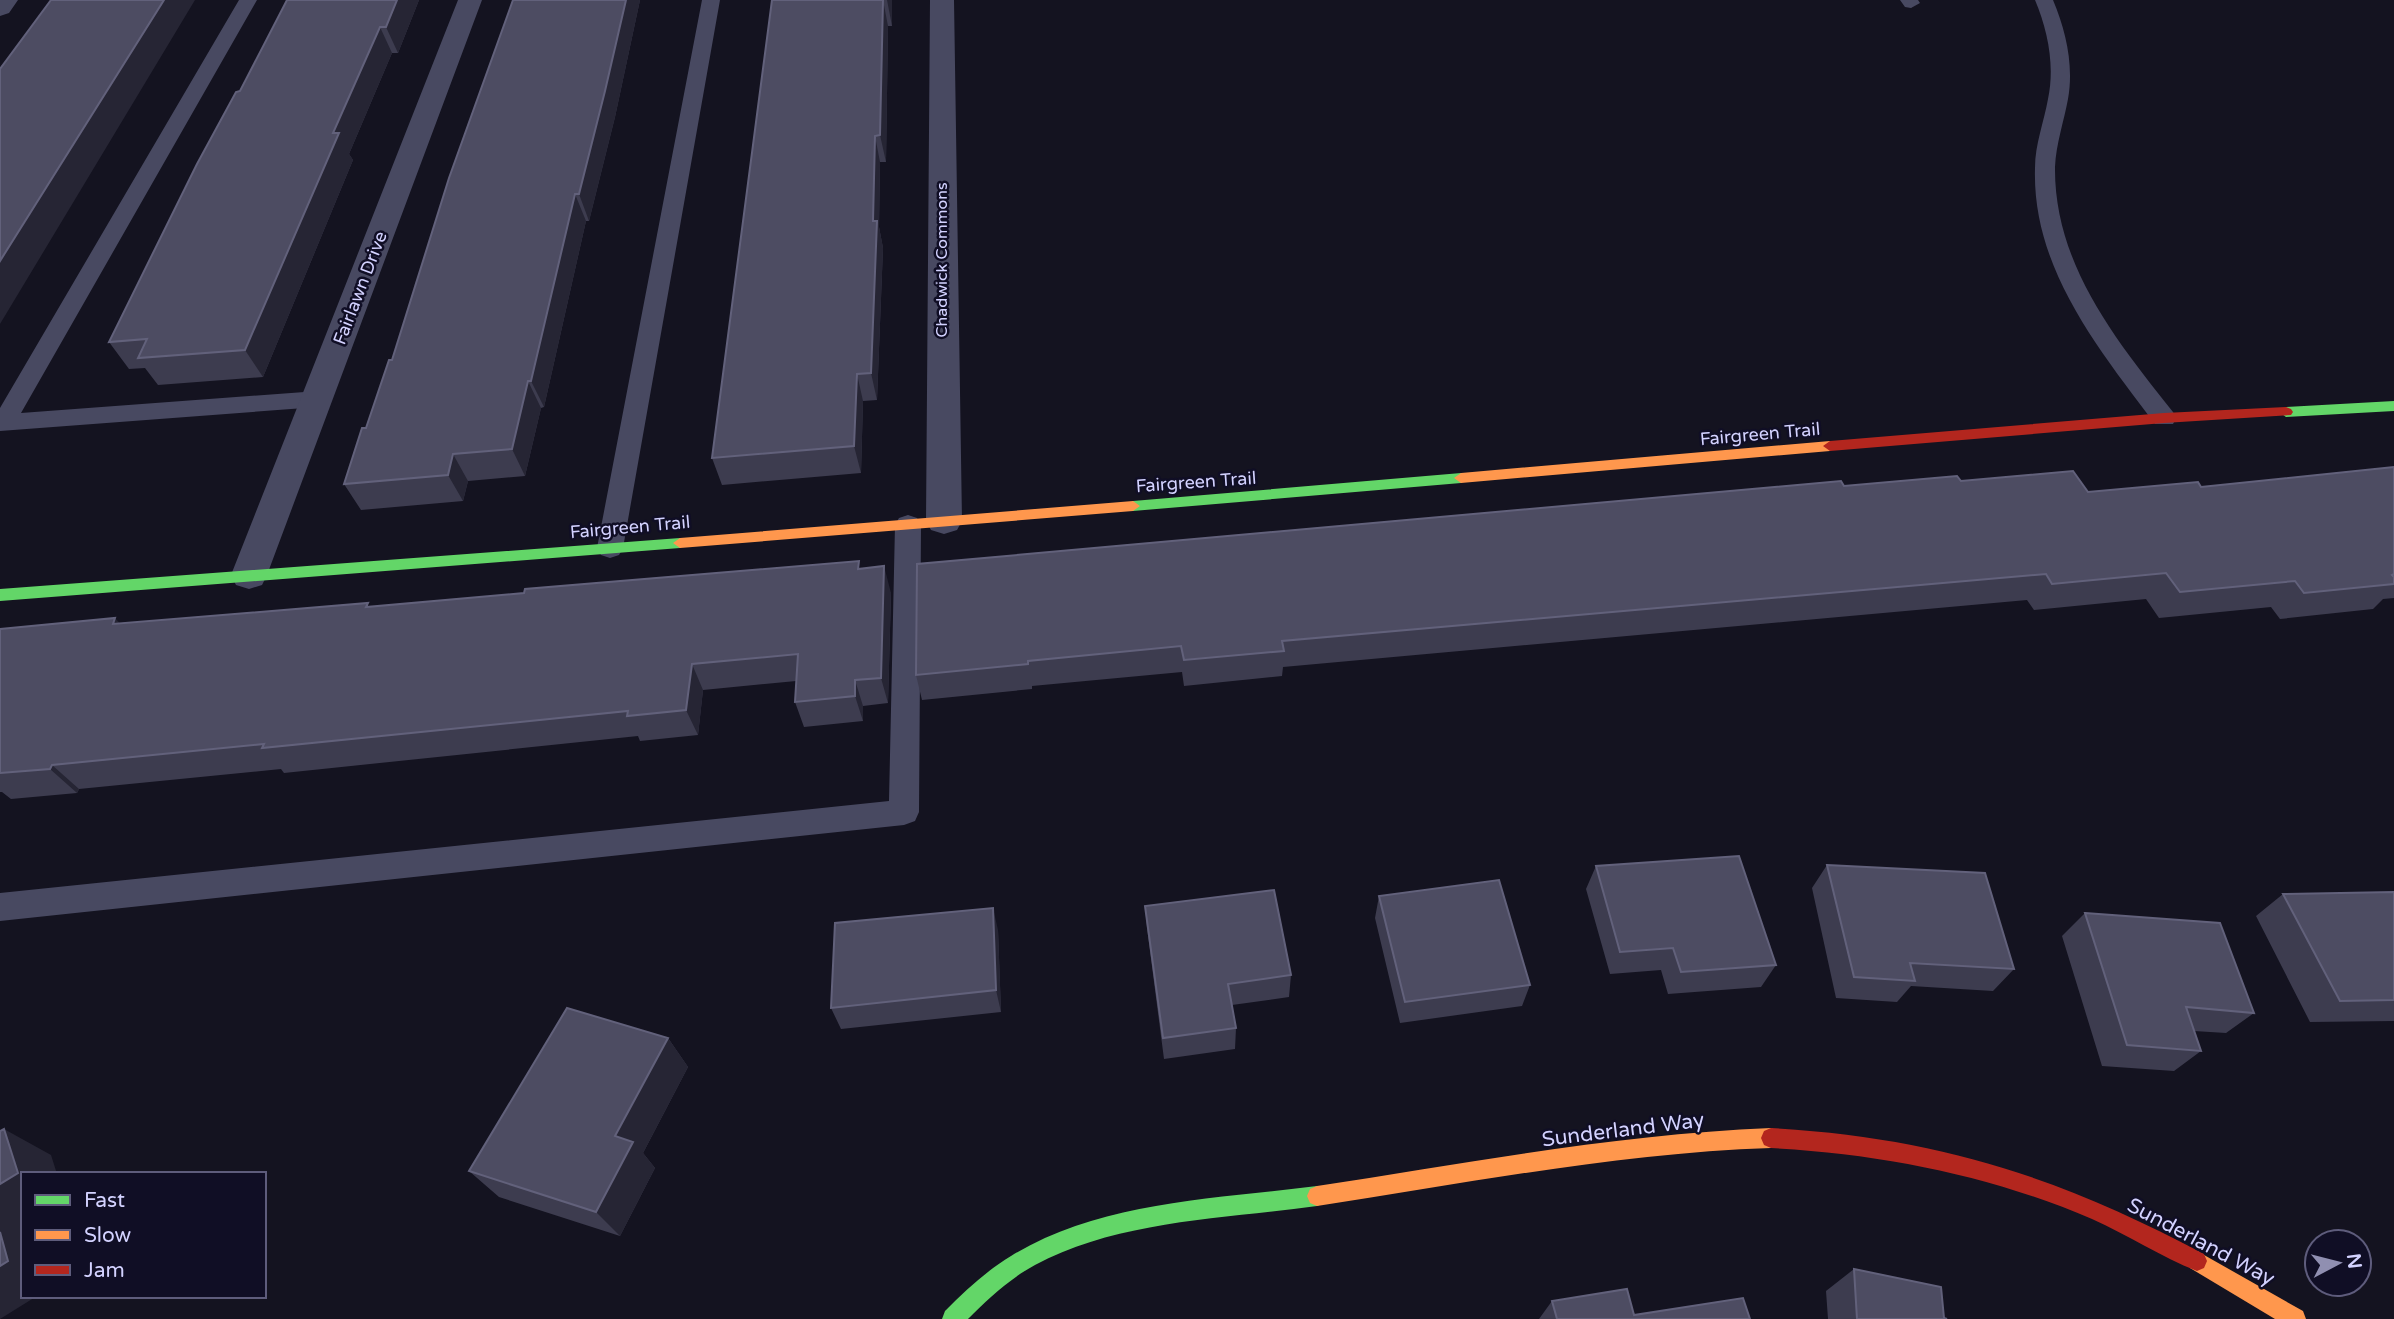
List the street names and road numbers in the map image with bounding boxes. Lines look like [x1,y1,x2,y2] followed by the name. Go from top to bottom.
[932,182,952,338] street label: Chadwick Commons
[328,228,392,348] street label: Fairlawn Drive
[1699,418,1821,450] street label: Fairgreen Trail
[1135,467,1257,497] street label: Fairgreen Trail
[569,511,691,543] street label: Fairgreen Trail
[1540,1108,1706,1152] street label: Sunderland Way
[2123,1193,2279,1291] street label: Sunderland Way

